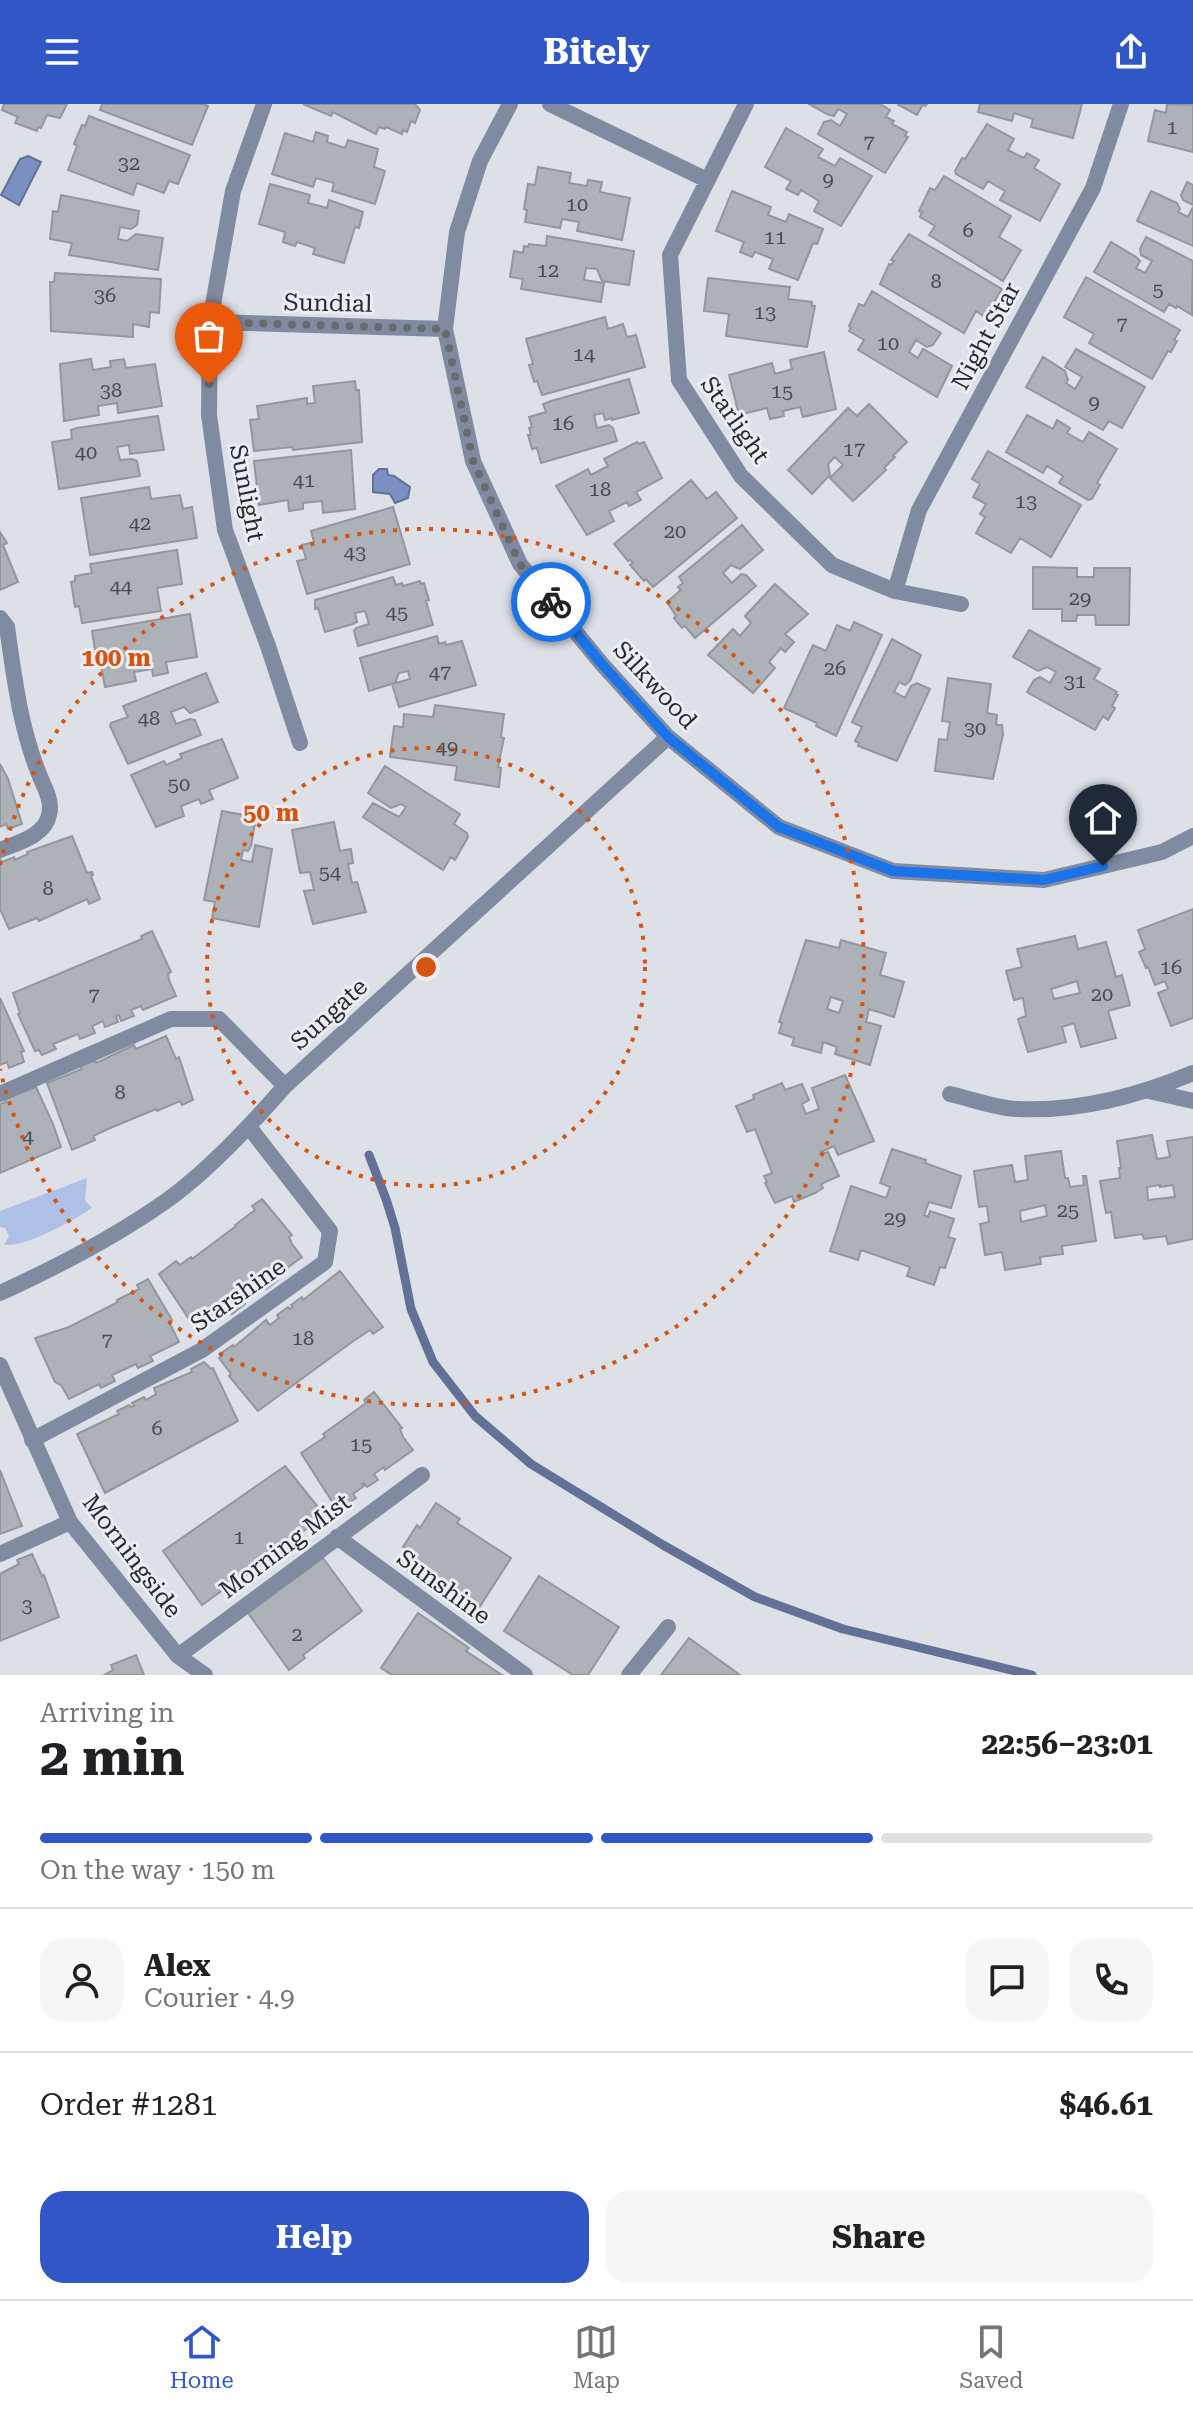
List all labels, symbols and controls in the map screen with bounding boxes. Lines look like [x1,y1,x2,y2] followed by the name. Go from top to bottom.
[40,30,84,74] icon: menu
[1109,30,1153,74] icon: share
[543,31,650,73] text: Bitely
[1166,115,1178,139] house number: 1
[863,130,875,154] house number: 7
[118,151,140,175] house number: 32
[822,167,834,191] house number: 9
[566,192,588,216] house number: 10
[962,218,974,242] house number: 6
[764,225,786,249] house number: 11
[537,258,559,282] house number: 12
[930,269,942,293] house number: 8
[946,277,1026,394] street label: Night Star
[1152,277,1164,301] house number: 5
[94,283,116,307] house number: 36
[283,288,373,318] street label: Sundial
[754,300,776,324] house number: 13
[175,302,243,384] pin
[1116,312,1128,336] house number: 7
[187,314,231,358] icon: bag
[877,331,899,355] house number: 10
[573,342,596,366] house number: 14
[695,371,775,469] street label: Starlight
[100,378,122,402] house number: 38
[771,379,793,403] house number: 15
[1088,390,1100,414] house number: 9
[552,411,574,435] house number: 16
[843,437,865,461] house number: 17
[75,440,97,464] house number: 40
[224,442,270,544] street label: Sunlight
[293,468,315,492] house number: 41
[589,477,611,501] house number: 18
[1015,489,1037,513] house number: 13
[129,511,151,535] house number: 42
[664,519,686,543] house number: 20
[344,540,366,564] house number: 43
[511,562,591,642] courier
[110,574,133,598] house number: 44
[529,580,573,624] icon: bike
[1069,586,1091,610] house number: 29
[386,600,408,624] house number: 45
[608,636,702,734] street label: Silkwood
[81,644,151,672] text: 100 m
[824,656,846,680] house number: 26
[429,660,451,684] house number: 47
[1064,669,1086,693] house number: 31
[138,706,160,730] house number: 48
[964,716,986,740] house number: 30
[436,735,458,759] house number: 49
[168,772,190,796] house number: 50
[1069,784,1137,866] pin
[1081,796,1125,840] icon: home
[243,799,299,827] text: 50 m
[319,860,342,884] house number: 54
[42,876,54,900] house number: 8
[412,953,440,981] centre of rings
[1160,955,1182,979] house number: 16
[285,972,373,1056] street label: Sungate
[1091,982,1113,1006] house number: 20
[88,983,100,1007] house number: 7
[114,1080,126,1104] house number: 8
[22,1124,34,1148] house number: 4
[1057,1198,1079,1222] house number: 25
[884,1206,906,1230] house number: 29
[185,1252,291,1338] street label: Starshine
[292,1326,314,1350] house number: 18
[101,1328,113,1352] house number: 7
[151,1416,163,1440] house number: 6
[350,1432,372,1456] house number: 15
[214,1488,356,1604] street label: Morning Mist
[77,1489,187,1623] street label: Morningside
[233,1525,245,1549] house number: 1
[392,1544,496,1630] street label: Sunshine
[21,1593,33,1617] house number: 3
[291,1622,303,1646] house number: 2
[40,1698,174,1728] text: Arriving in
[981,1726,1153,1761] text: 22:56–23:01
[40,1727,185,1788] text: 2 min
[40,1855,275,1885] text: On the way · 150 m
[40,1938,124,2022] button: person
[965,1938,1049,2022] button: chat
[1069,1938,1153,2022] button: phone
[144,1948,211,1983] text: Alex
[144,1983,294,2013] text: Courier · 4.9
[40,2087,218,2122] text: Order #1281
[1060,2087,1153,2122] text: $46.61
[40,2191,589,2283] button: Help
[605,2191,1153,2283] button: Share
[170,2320,233,2393] tab: Home
[573,2320,620,2393] tab: Map
[959,2320,1023,2393] tab: Saved

